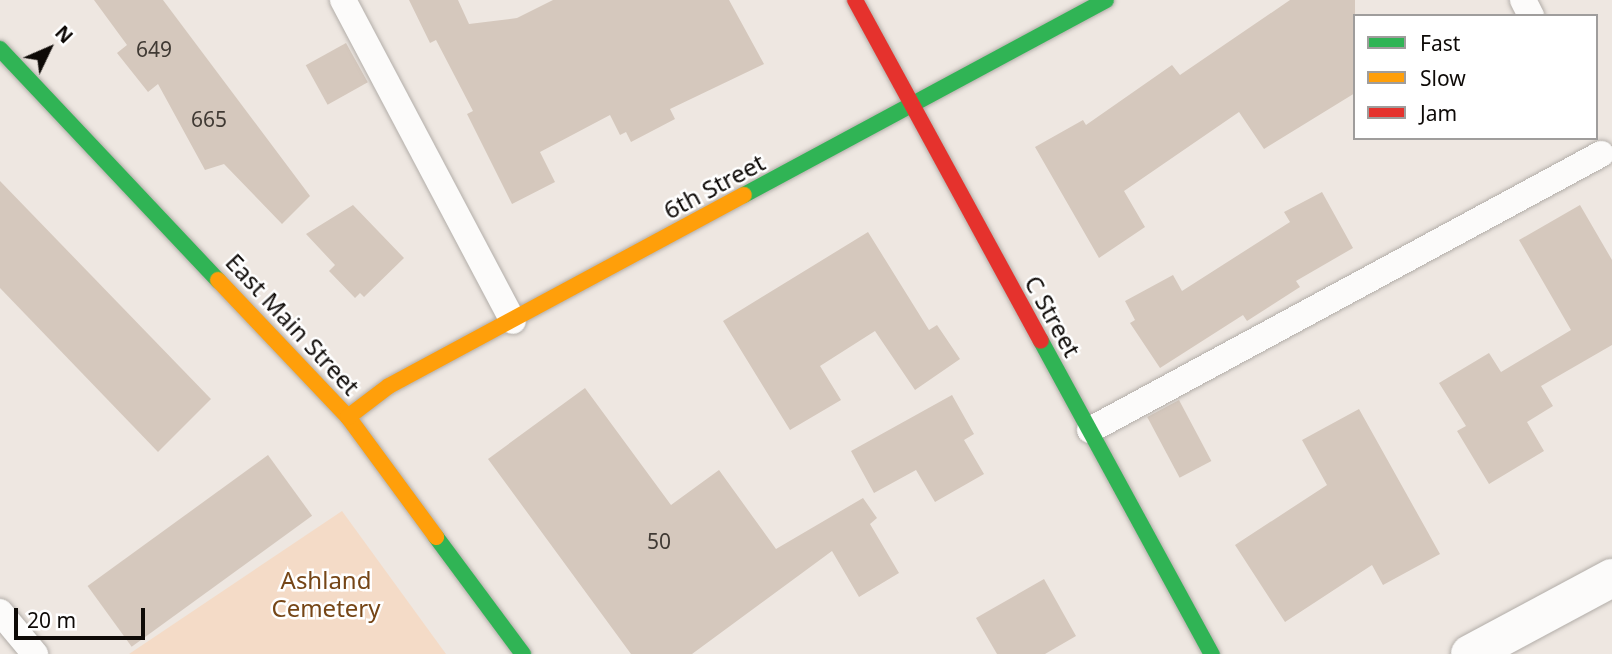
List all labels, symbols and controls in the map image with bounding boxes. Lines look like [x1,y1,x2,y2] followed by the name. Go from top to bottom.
[14,14,84,84] north arrow
[1353,14,1598,140] legend
[49,20,79,49] text: N
[1420,29,1460,57] text: Fast
[136,36,172,62] house number: 649
[1420,64,1466,92] text: Slow
[1420,99,1457,127] text: Jam
[191,106,227,132] house number: 665
[658,147,770,225] street label: 6th Street
[220,247,366,401] street label: East Main Street
[1019,270,1087,362] street label: C Street
[647,528,671,554] house number: 50
[271,566,381,622] park label: Ashland Cemetery
[18,594,149,638] scale bar
[27,606,76,634] text: 20 m

